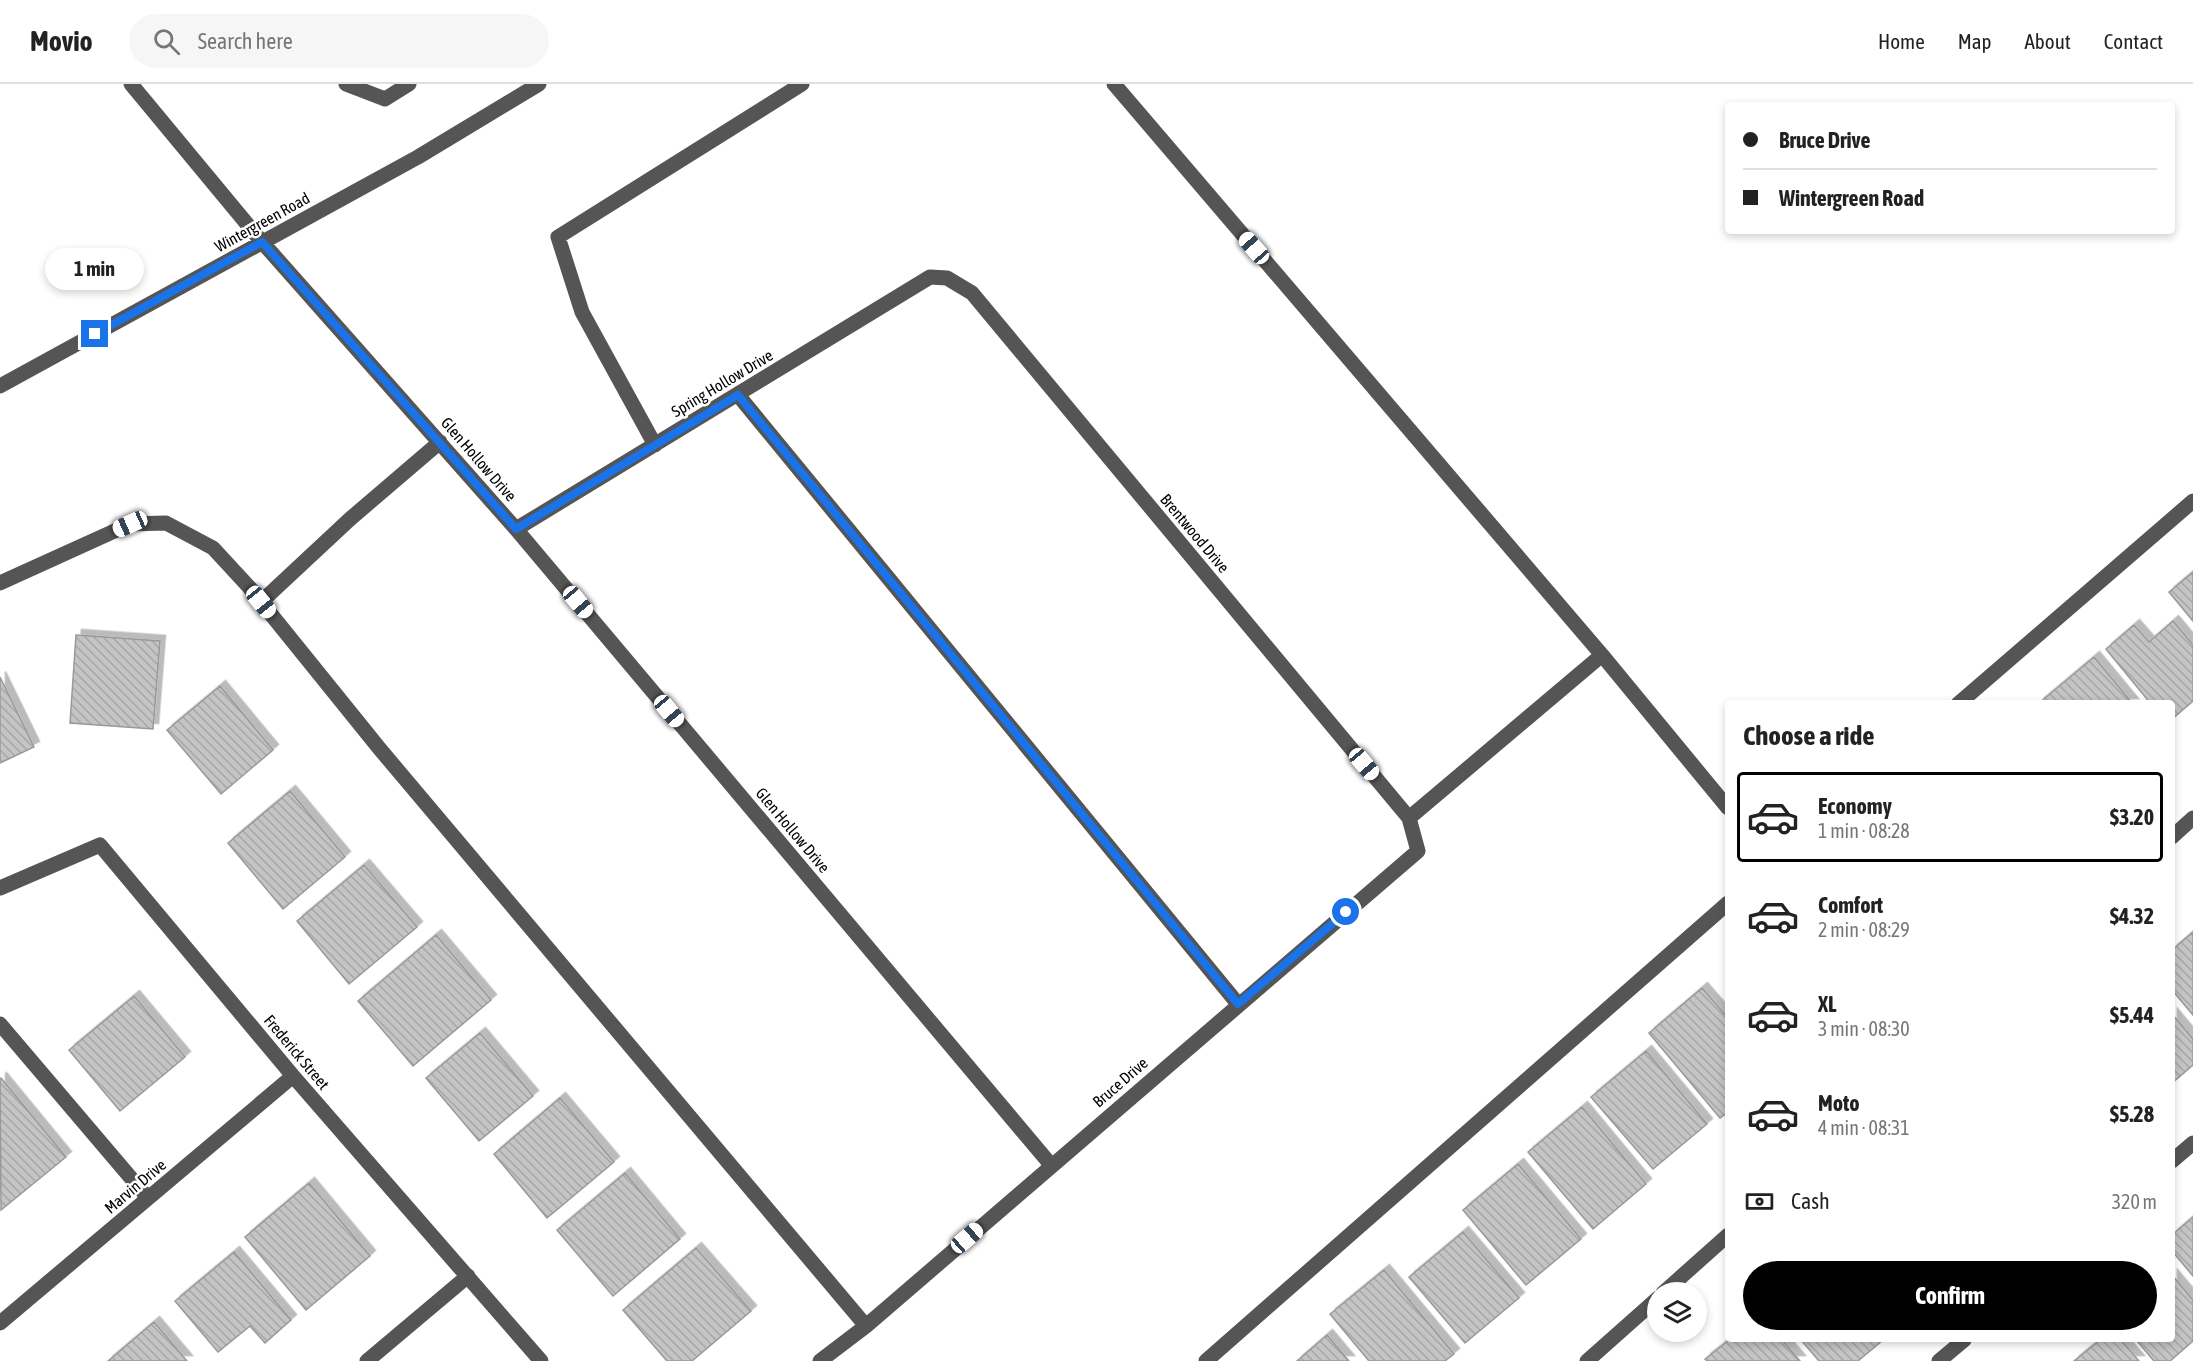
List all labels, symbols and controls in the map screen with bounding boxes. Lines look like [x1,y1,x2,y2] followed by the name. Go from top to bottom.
[129,14,549,68] search box
[30,25,93,57] text: Movio
[150,25,183,58] icon: search
[198,28,293,54] text: Search here
[1878,29,1925,53] text: Home
[1958,29,1992,53] text: Map
[2025,29,2071,53] text: About
[2104,29,2163,53] text: Contact
[1779,127,1870,153] text: Bruce Drive
[1779,185,1924,211] text: Wintergreen Road
[211,189,313,256] street label: Wintergreen Road
[1235,229,1273,267] car
[46,247,144,289] callout: 1 min
[74,257,115,280] text: 1 min
[81,320,108,347] route end
[668,346,776,421] street label: Spring Hollow Drive
[438,413,520,505] street label: Glen Hollow Drive
[1157,490,1233,576] street label: Brentwood Drive
[110,508,150,540] car
[243,582,279,622] car
[560,582,596,622] car
[651,691,687,731] car
[1743,720,1875,751] text: Choose a ride
[1346,744,1382,784] car
[752,784,834,876] street label: Glen Hollow Drive
[1746,790,1800,844] icon: car
[1818,793,1892,819] text: Economy
[2110,804,2154,830] text: $3.20
[1818,819,1910,842] text: 1 min · 08:28
[1746,889,1800,943] icon: car
[1818,892,1883,918] text: Comfort
[1332,898,1359,925] route start
[2110,903,2154,929] text: $4.32
[1818,918,1910,941] text: 2 min · 08:29
[1746,988,1800,1042] icon: car
[1818,991,1836,1017] text: XL
[2110,1002,2154,1028] text: $5.44
[261,1011,334,1093] street label: Frederick Street
[1818,1017,1910,1040] text: 3 min · 08:30
[1089,1053,1151,1111] street label: Bruce Drive
[1746,1087,1800,1141] icon: car
[1818,1090,1860,1116] text: Moto
[2110,1101,2154,1127] text: $5.28
[1818,1116,1910,1139] text: 4 min · 08:31
[101,1155,169,1217] street label: Marvin Drive
[1743,1185,1776,1218] icon: cash
[1791,1188,1830,1214] text: Cash
[2112,1190,2157,1213] text: 320 m
[948,1219,986,1257] car
[1743,1261,2157,1330] button: Confirm
[1647,1282,1707,1342] map controls
[1647,1282,1707,1342] button: layers

